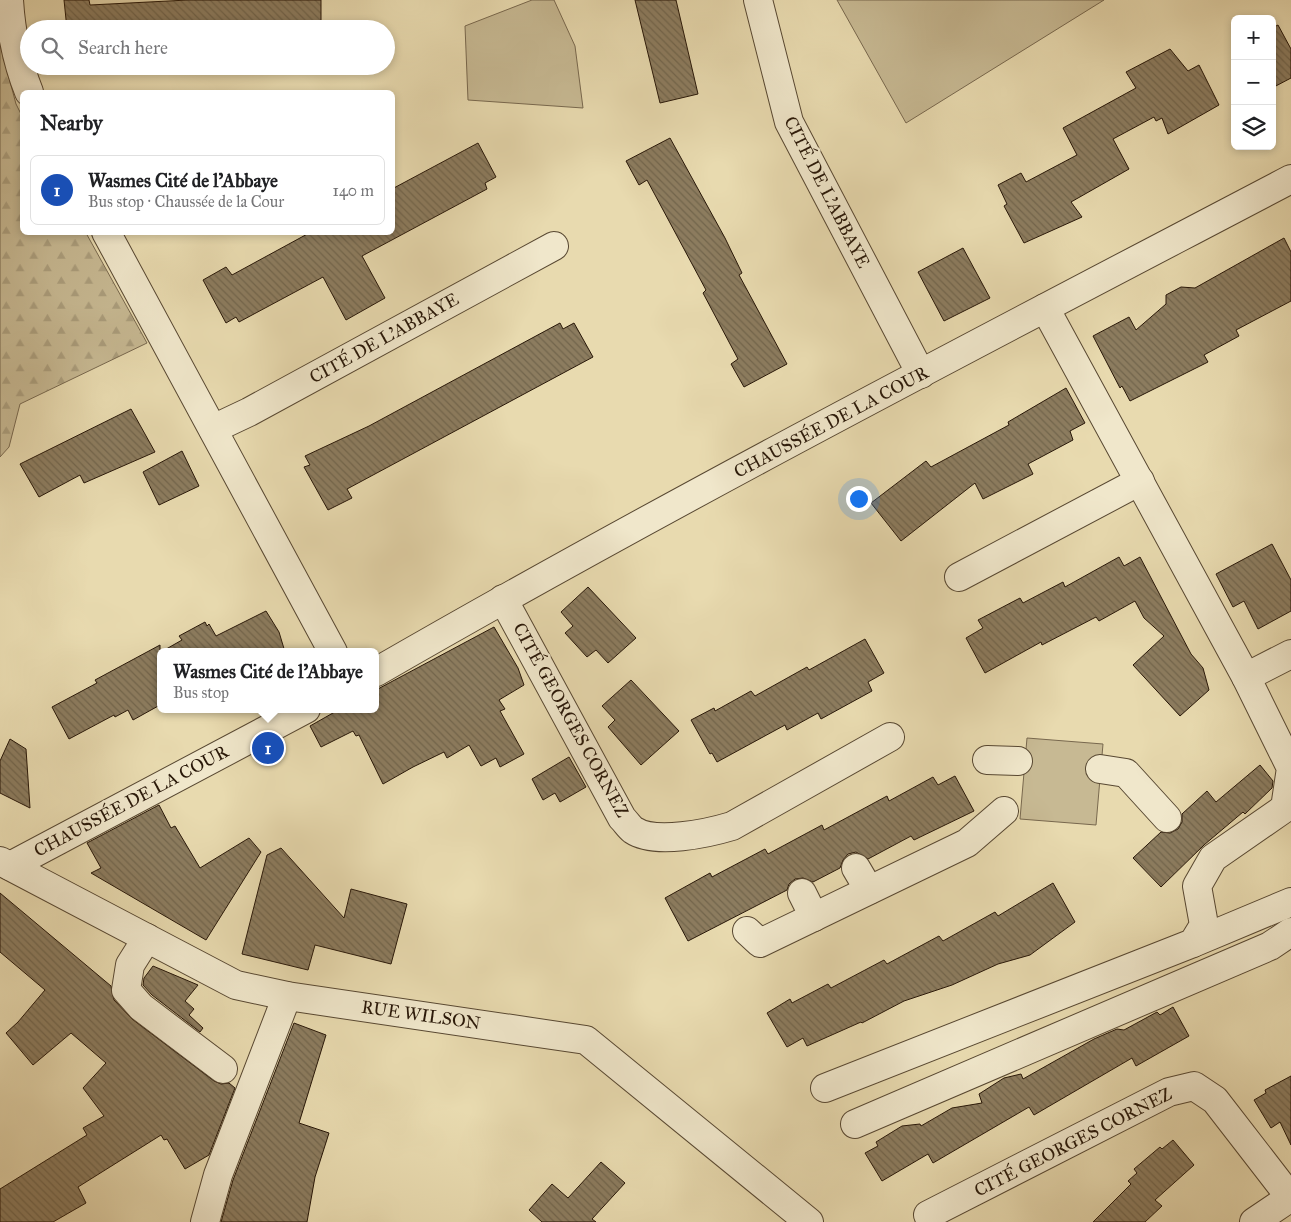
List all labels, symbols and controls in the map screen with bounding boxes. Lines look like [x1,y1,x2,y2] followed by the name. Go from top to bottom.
[1231,15,1276,150] map controls
[1231,15,1276,60] button: +
[20,20,395,75] search box
[38,34,66,62] icon: search
[78,36,168,59] text: Search here
[1231,60,1276,105] button: −
[1231,105,1276,150] button: layers
[40,110,103,136] text: Nearby
[779,112,877,272] street label: CITÉ DE L'ABBAYE
[88,169,278,192] text: Wasmes Cité de l'Abbaye
[54,181,60,200] text: 1
[333,181,374,200] text: 140 m
[88,192,284,211] text: Bus stop · Chaussée de la Cour
[304,286,463,388] street label: CITÉ DE L'ABBAYE
[729,359,933,483] street label: CHAUSSÉE DE LA COUR
[846,486,872,512] your location
[508,618,635,821] street label: CITÉ GEORGES CORNEZ
[157,648,379,713] popup
[173,660,363,683] text: Wasmes Cité de l'Abbaye
[173,683,229,702] text: Bus stop
[252,729,284,767] pin: 1
[29,738,233,862] street label: CHAUSSÉE DE LA COUR
[360,996,482,1034] street label: RUE WILSON
[969,1081,1176,1202] street label: CITÉ GEORGES CORNEZ

